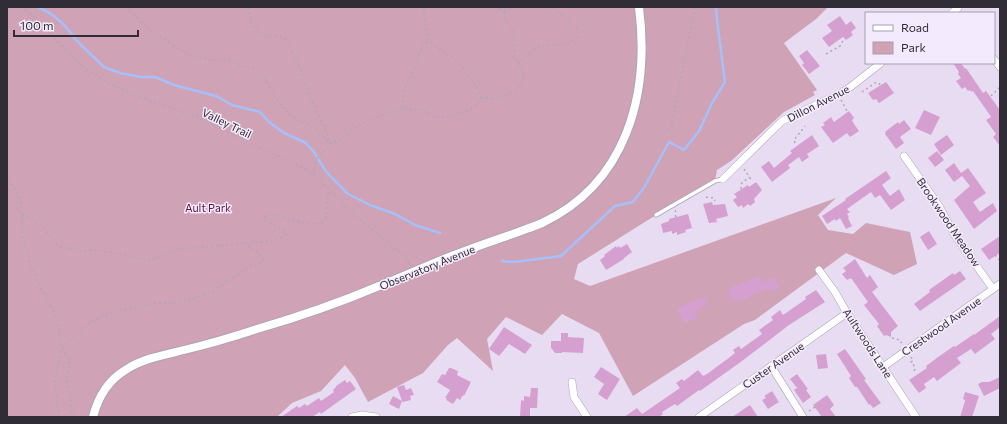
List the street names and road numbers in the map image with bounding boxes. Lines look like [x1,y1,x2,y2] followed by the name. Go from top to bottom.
[785,82,851,124] street label: Dillon Avenue
[200,105,254,141] street label: Valley Trail
[914,175,984,269] street label: Brookwood Meadow
[377,242,477,292] street label: Observatory Avenue
[899,294,983,358] street label: Crestwood Avenue
[841,306,895,380] street label: Aultwoods Lane
[740,339,806,391] street label: Custer Avenue

